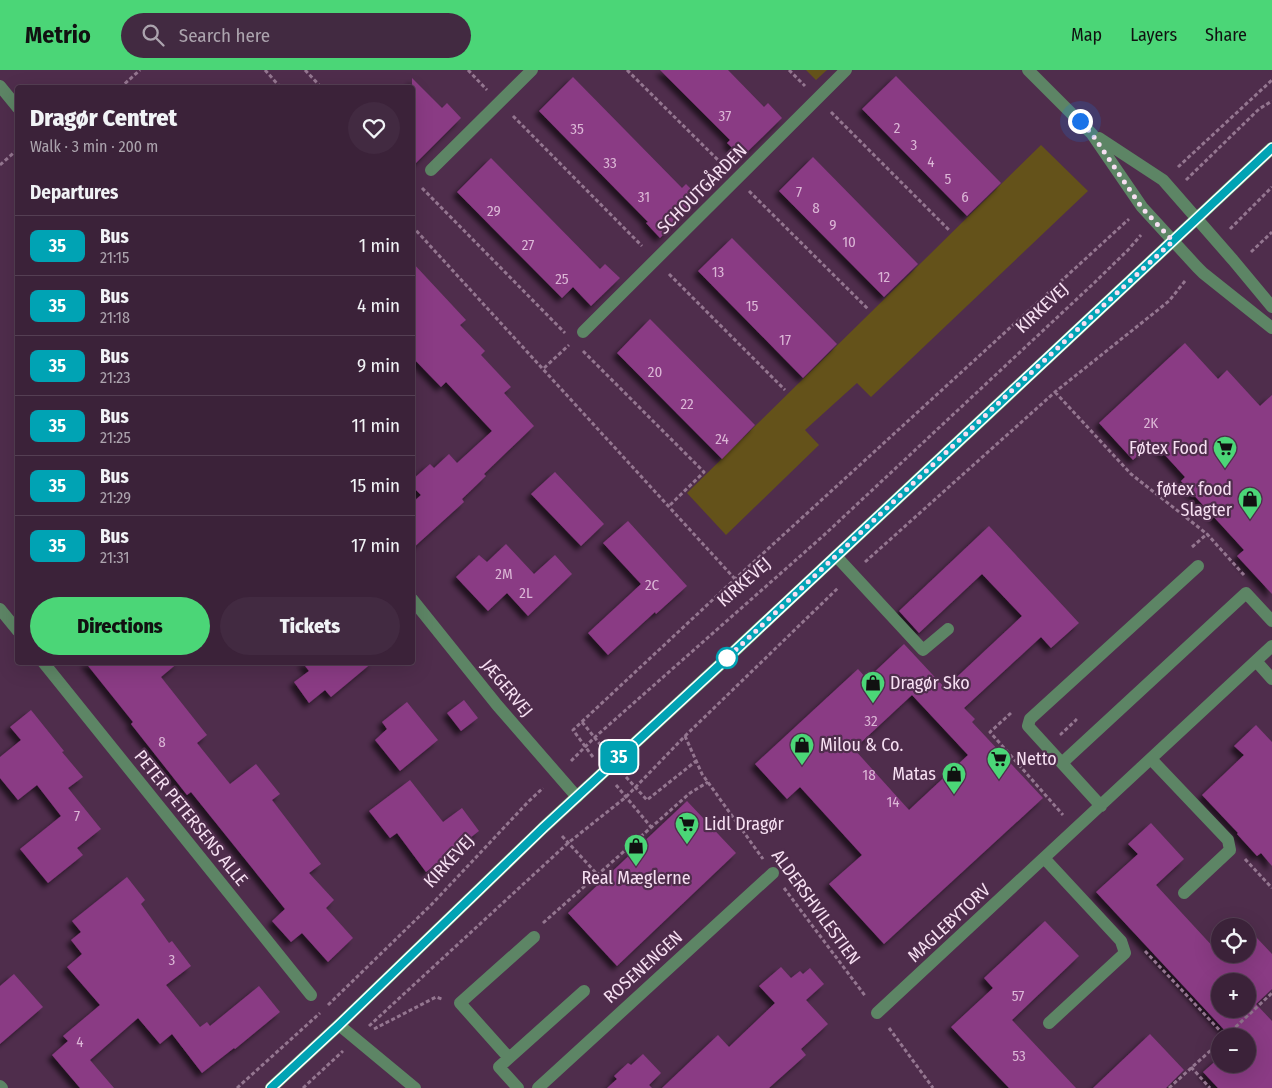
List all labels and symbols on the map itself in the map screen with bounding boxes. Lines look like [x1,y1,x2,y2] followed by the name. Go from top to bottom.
[719,107,731,125] house number: 37
[1068,109,1093,134] your location
[894,119,901,137] house number: 2
[570,120,584,138] house number: 35
[911,136,918,154] house number: 3
[652,139,751,238] street label: SCHOUTGÅRDEN
[927,153,935,171] house number: 4
[603,154,617,172] house number: 33
[945,170,952,188] house number: 5
[796,183,802,201] house number: 7
[638,188,650,206] house number: 31
[961,188,969,206] house number: 6
[812,199,820,217] house number: 8
[487,202,501,220] house number: 29
[829,216,837,234] house number: 9
[842,233,856,251] house number: 10
[522,236,534,254] house number: 27
[712,263,725,281] house number: 13
[878,268,891,286] house number: 12
[555,270,569,288] house number: 25
[1011,278,1073,338] street label: KIRKEVEJ
[746,297,758,315] house number: 15
[779,331,791,349] house number: 17
[648,363,662,381] house number: 20
[680,395,694,413] house number: 22
[1144,414,1158,432] house number: 2K
[715,430,729,448] house number: 24
[1212,435,1238,469] supermarket icon: Føtex Food
[1129,437,1208,459] place label: Føtex Food
[1157,478,1233,521] place label: føtex food Slagter
[1237,486,1263,520] shop icon: føtex food Slagter
[712,553,776,611] street label: KIRKEVEJ
[495,565,513,583] house number: 2M
[645,576,659,594] house number: 2C
[519,584,533,602] house number: 2L
[716,647,738,669] unlabelled marker
[476,655,538,721] street label: JÆGERVEJ
[860,670,886,704] shop icon: Dragør Sko
[890,672,970,694] place label: Dragør Sko
[864,712,878,730] house number: 32
[789,732,815,766] shop icon: Milou & Co.
[158,733,166,751] house number: 8
[820,734,903,756] place label: Milou & Co.
[596,741,642,773] line badge: 35
[129,746,253,890] street label: PETER PETERSENS ALLE
[986,746,1012,780] supermarket icon: Netto
[1016,748,1057,770] place label: Netto
[941,761,967,795] shop icon: Matas
[892,763,936,785] place label: Matas
[862,766,876,784] house number: 18
[886,793,900,811] house number: 14
[74,807,80,825] house number: 7
[674,811,700,845] supermarket icon: Lidl Dragør
[704,813,785,835] place label: Lidl Dragør
[419,830,479,892] street label: KIRKEVEJ
[623,833,649,867] shop icon: Real Mæglerne
[767,845,865,969] street label: ALDERSHVILESTIEN
[581,867,691,889] place label: Real Mæglerne
[903,879,996,967] street label: MAGLEBYTORV
[599,926,687,1008] street label: ROSENENGEN
[169,951,176,969] house number: 3
[1012,987,1024,1005] house number: 57
[76,1033,84,1051] house number: 4
[1012,1047,1026,1065] house number: 53

